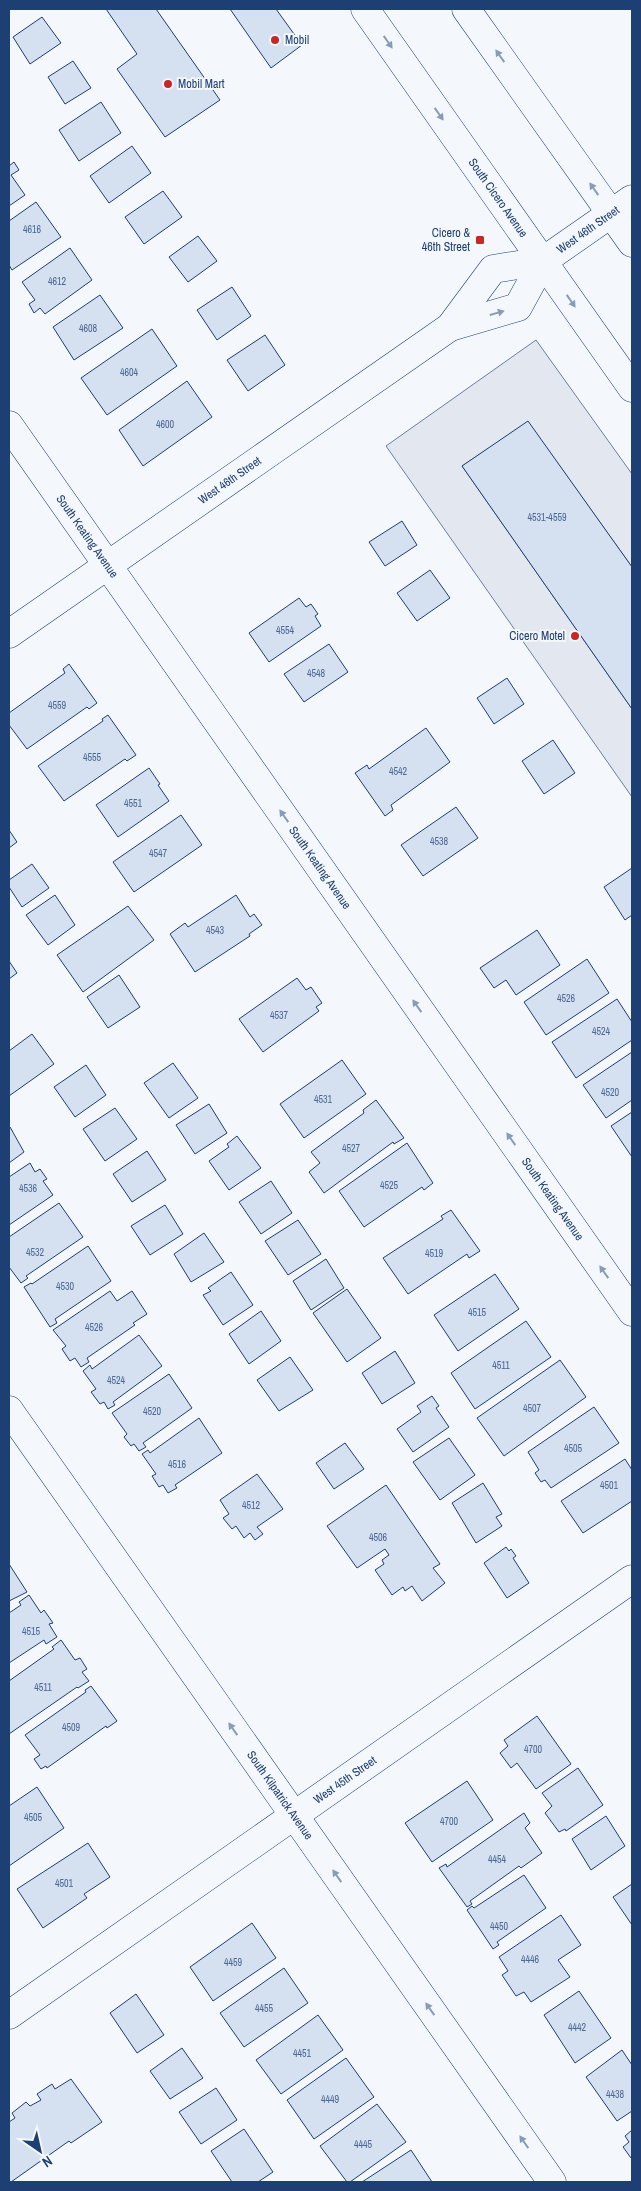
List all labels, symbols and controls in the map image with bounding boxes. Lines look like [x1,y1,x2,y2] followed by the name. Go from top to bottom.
[285,32,309,48] place label: Mobil
[269,34,281,46] marker: Mobil
[383,35,393,48] one-way arrow
[495,49,505,63] one-way arrow
[178,76,225,92] place label: Mobil Mart
[162,78,174,90] marker: Mobil Mart
[434,107,444,121] one-way arrow
[465,155,531,240] street label: South Cicero Avenue
[589,182,599,196] one-way arrow
[553,202,623,257] street label: West 46th Street
[23,223,42,236] house number: 4616
[422,225,470,255] place label: Cicero & 46th Street
[474,234,486,246] marker: Cicero & 46th Street
[48,275,67,288] house number: 4612
[566,294,576,308] one-way arrow
[489,309,504,317] one-way arrow
[79,322,98,335] house number: 4608
[120,366,139,379] house number: 4604
[156,418,175,431] house number: 4600
[195,453,265,508] street label: West 46th Street
[52,492,122,581] street label: South Keating Avenue
[527,511,567,524] house number: 4531-4559
[276,624,295,637] house number: 4554
[509,628,565,644] place label: Cicero Motel
[569,630,581,642] marker: Cicero Motel
[307,667,326,680] house number: 4548
[48,699,67,712] house number: 4559
[83,751,102,764] house number: 4555
[389,765,408,778] house number: 4542
[124,797,143,810] house number: 4551
[279,809,289,823] one-way arrow
[285,823,355,912] street label: South Keating Avenue
[430,835,449,848] house number: 4538
[149,847,168,860] house number: 4547
[206,924,225,937] house number: 4543
[557,992,576,1005] house number: 4526
[412,999,422,1013] one-way arrow
[270,1009,289,1022] house number: 4537
[592,1025,611,1038] house number: 4524
[601,1086,620,1099] house number: 4520
[314,1093,333,1106] house number: 4531
[506,1132,516,1146] one-way arrow
[342,1142,361,1155] house number: 4527
[518,1154,587,1244] street label: South Keating Avenue
[380,1179,399,1192] house number: 4525
[19,1182,38,1195] house number: 4536
[26,1246,45,1259] house number: 4532
[425,1247,444,1260] house number: 4519
[599,1265,609,1279] one-way arrow
[56,1280,75,1293] house number: 4530
[468,1306,487,1319] house number: 4515
[85,1321,104,1334] house number: 4526
[492,1359,510,1372] house number: 4511
[107,1374,126,1387] house number: 4524
[523,1402,542,1415] house number: 4507
[143,1405,162,1418] house number: 4520
[564,1442,583,1455] house number: 4505
[168,1458,187,1471] house number: 4516
[600,1479,619,1492] house number: 4501
[242,1499,261,1512] house number: 4512
[369,1531,388,1544] house number: 4506
[22,1625,41,1638] house number: 4515
[34,1681,52,1694] house number: 4511
[62,1721,81,1734] house number: 4509
[228,1722,238,1736] one-way arrow
[524,1743,543,1756] house number: 4700
[243,1748,317,1843] street label: South Kilpatrick Avenue
[310,1752,380,1807] street label: West 45th Street
[24,1811,43,1824] house number: 4505
[440,1815,459,1828] house number: 4700
[488,1853,507,1866] house number: 4454
[332,1870,342,1883] one-way arrow
[55,1877,74,1890] house number: 4501
[490,1920,509,1933] house number: 4450
[521,1953,540,1966] house number: 4446
[224,1956,243,1969] house number: 4459
[255,2002,274,2015] house number: 4455
[425,2003,435,2016] one-way arrow
[568,2021,587,2034] house number: 4442
[293,2047,312,2060] house number: 4451
[606,2088,625,2101] house number: 4438
[321,2093,340,2106] house number: 4449
[15,2126,65,2176] north arrow
[519,2136,529,2149] one-way arrow
[354,2138,373,2151] house number: 4445
[39,2152,56,2172] text: N

